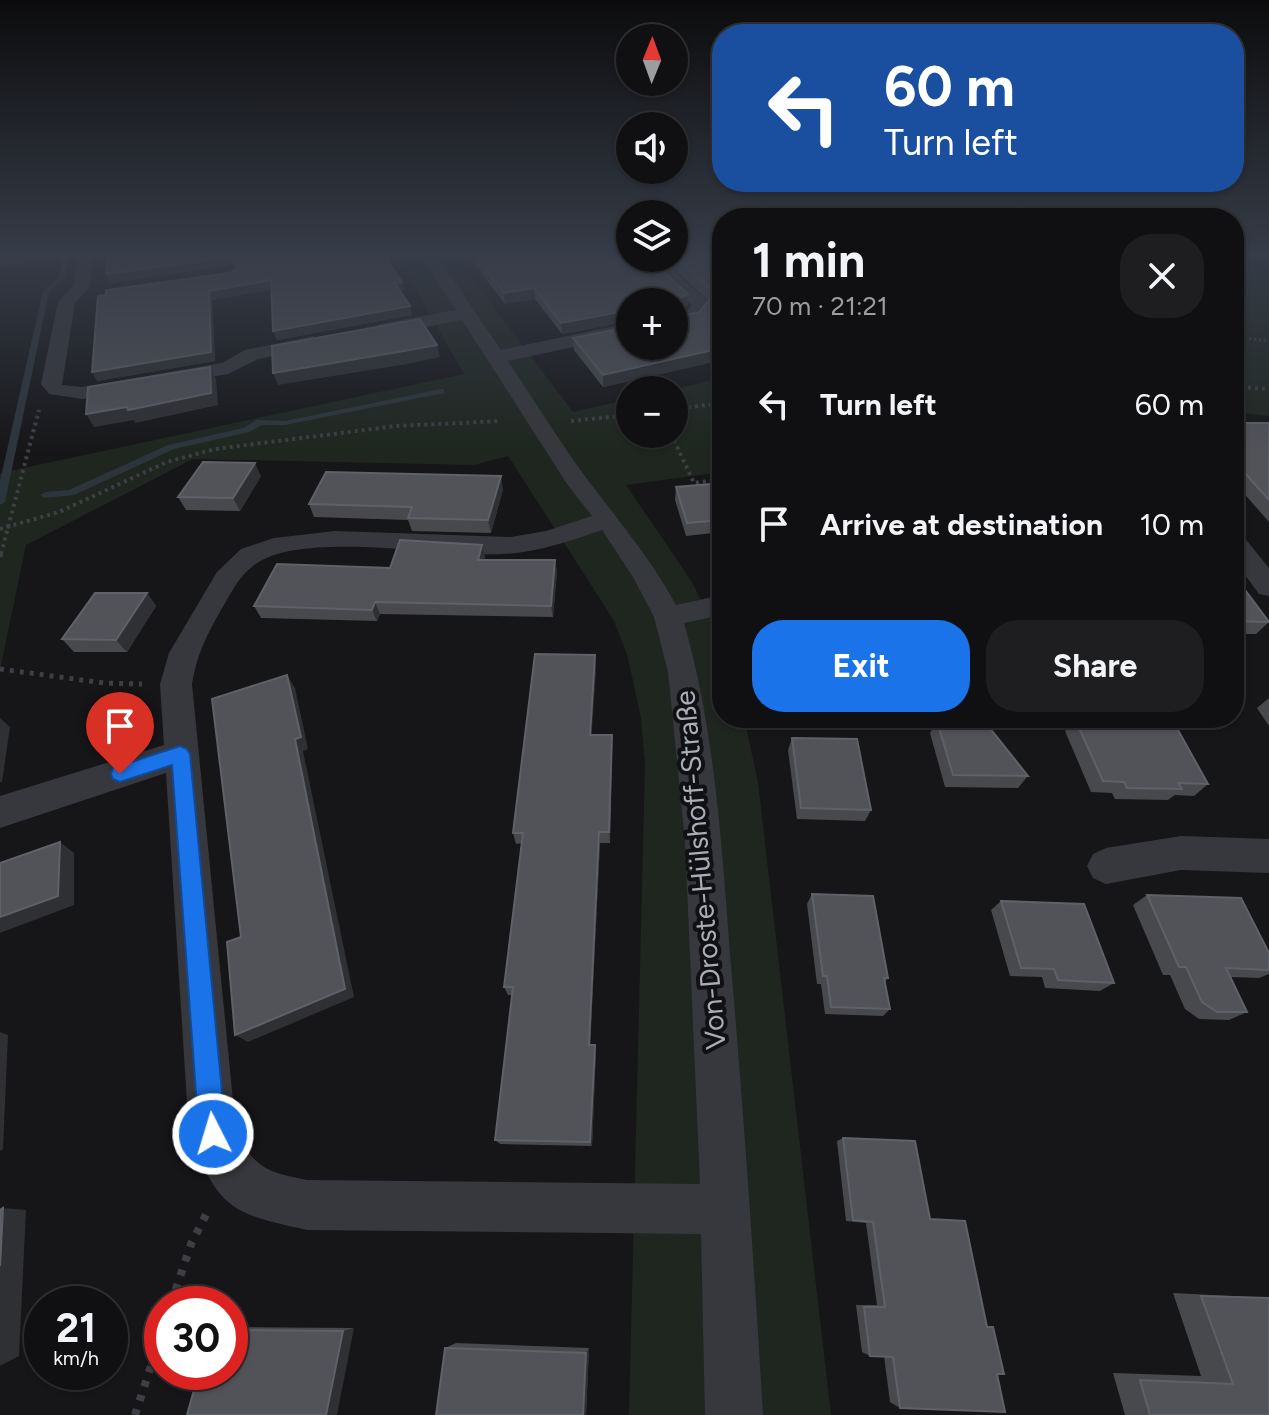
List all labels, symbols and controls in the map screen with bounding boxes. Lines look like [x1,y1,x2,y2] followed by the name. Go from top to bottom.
[616,24,688,96] north arrow
[616,24,688,448] map controls
[884,53,1015,120] text: 60 m
[752,56,856,160] icon: left
[616,112,688,184] button: sound
[884,121,1018,164] text: Turn left
[616,200,688,272] button: layers
[752,231,865,289] text: 1 min
[1120,234,1204,318] button: close
[616,288,688,360] button: +
[752,290,888,322] text: 70 m · 21:21
[616,376,688,448] button: −
[752,382,796,426] icon: left
[820,386,937,423] text: Turn left
[1135,386,1204,423] text: 60 m
[752,502,796,546] icon: arrive
[820,506,1103,543] text: Arrive at destination
[1139,506,1204,543] text: 10 m
[752,620,970,712] button: Exit
[986,620,1204,712] button: Share
[667,689,733,1051] street label: Von-Droste-Hülshoff-Straße
[86,692,154,774] pin
[98,704,142,748] icon: arrive
[171,1092,255,1176] position arrow
[144,1286,248,1390] speed limit sign: 30
[56,1304,96,1352] text: 21
[53,1346,99,1370] text: km/h

